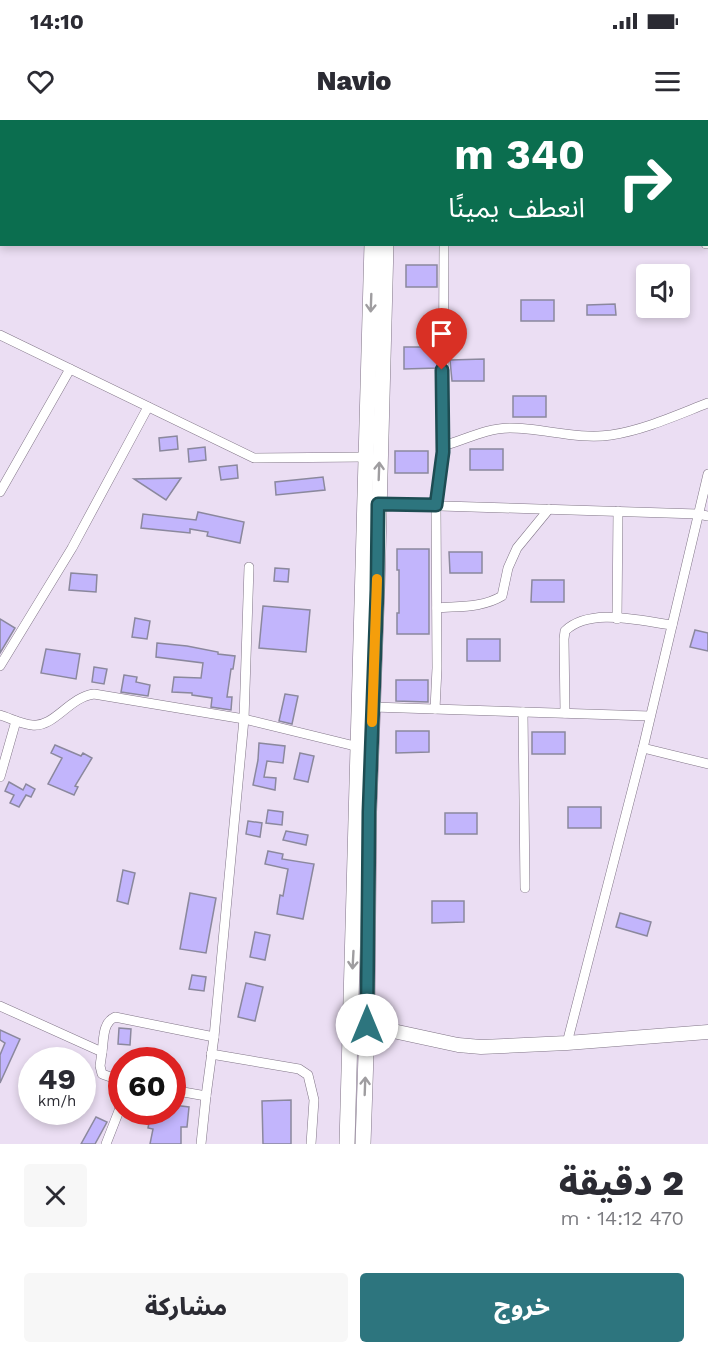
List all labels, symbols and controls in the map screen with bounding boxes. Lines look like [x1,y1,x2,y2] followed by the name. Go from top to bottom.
[30,9,84,34] text: 14:10
[24,65,57,98] icon: heart
[317,65,391,97] text: Navio
[651,65,684,98] icon: menu
[454,130,585,179] text: 340 m
[606,144,684,222] icon: right
[448,192,585,224] text: انعطف يمينًا
[636,264,690,318] map controls
[636,264,690,318] button: sound
[365,292,376,312] one-way arrow
[416,308,467,370] pin
[425,317,458,350] icon: arrive
[374,461,385,481] one-way arrow
[347,949,358,969] one-way arrow
[335,993,399,1057] position arrow
[108,1047,186,1125] speed limit sign: 60
[38,1061,76,1096] text: 49
[359,1076,371,1096] one-way arrow
[38,1092,76,1110] text: km/h
[559,1162,684,1204] text: 2 دقيقة
[24,1164,87,1227] button: close
[560,1206,684,1230] text: 470 m · 14:12
[24,1273,348,1342] button: مشاركة
[360,1273,684,1342] button: خروج

